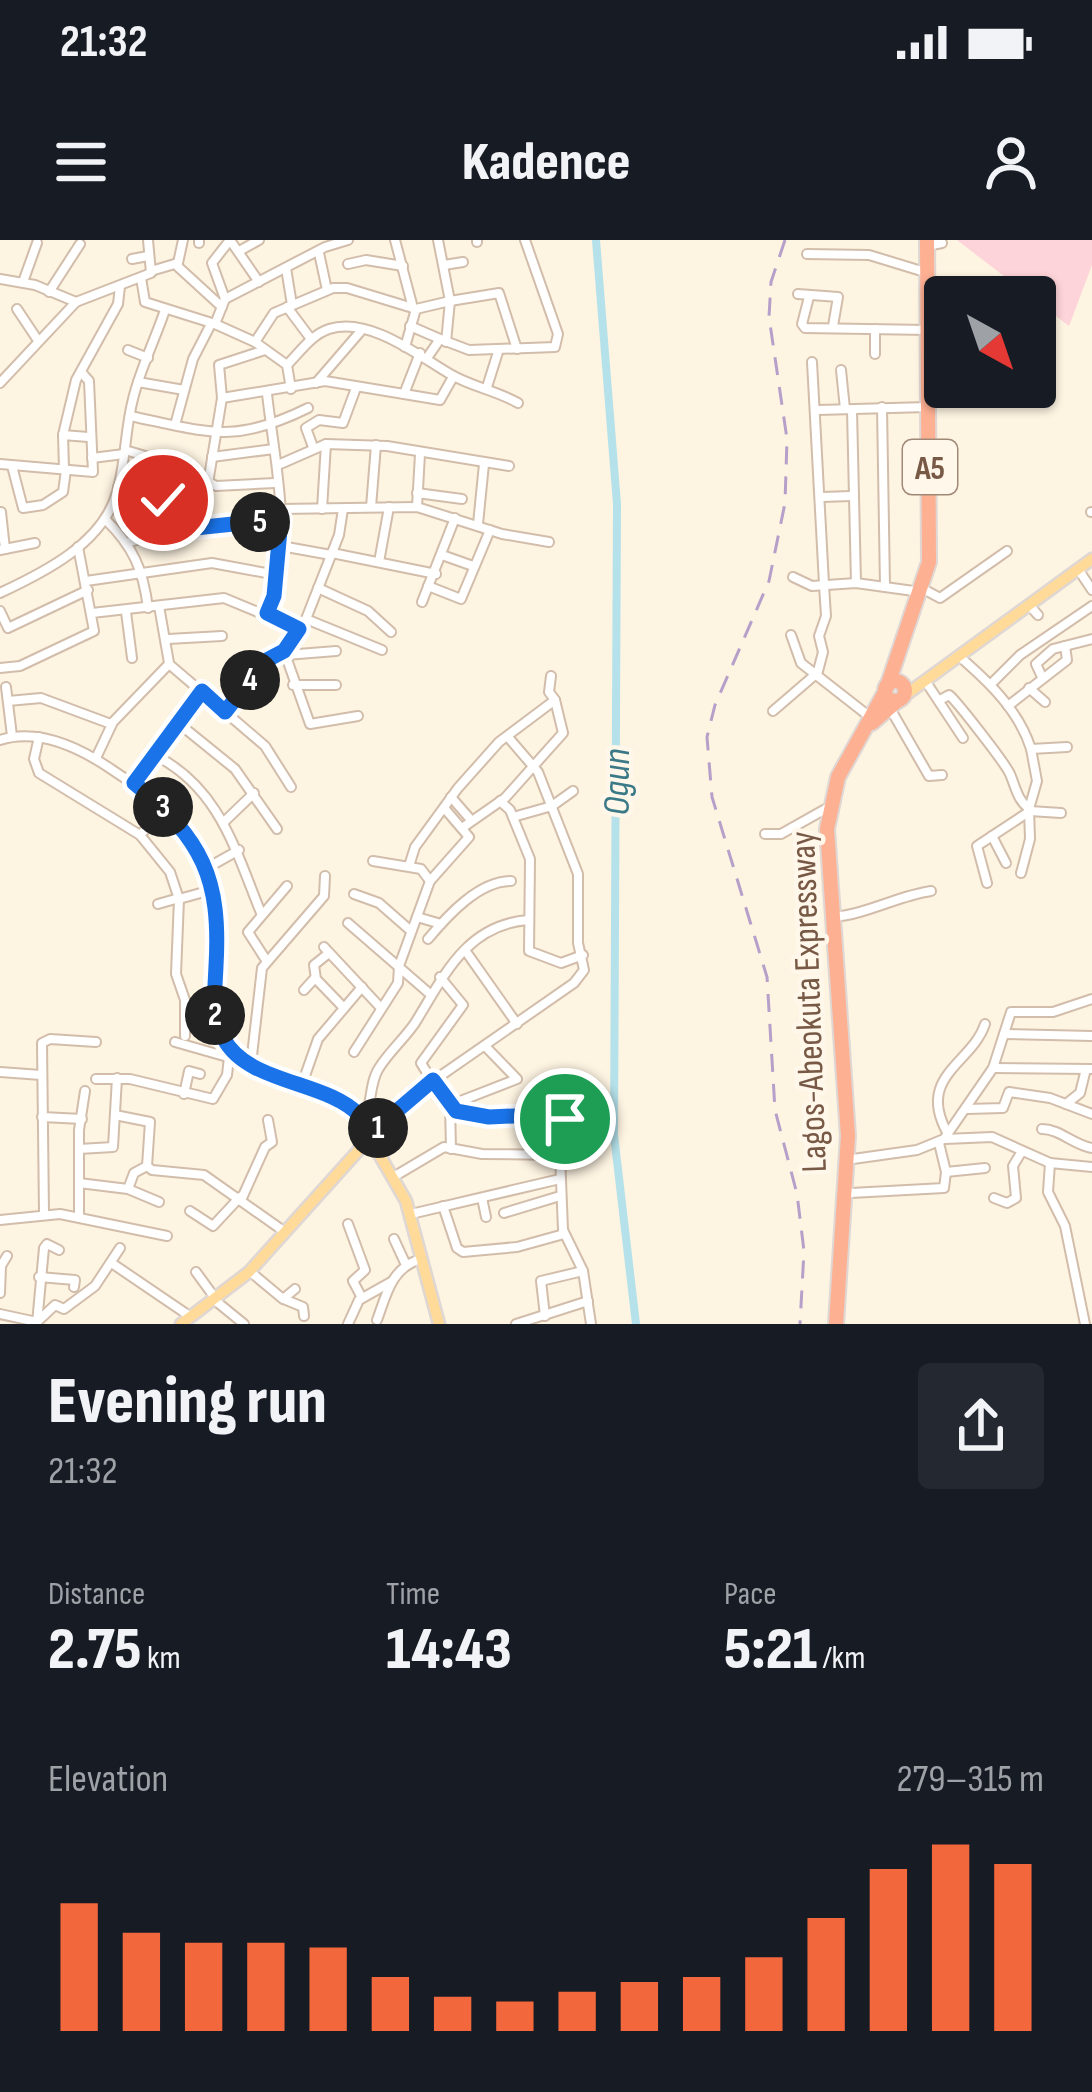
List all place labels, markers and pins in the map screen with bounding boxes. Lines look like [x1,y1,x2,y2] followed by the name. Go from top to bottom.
[112,449,214,551] pin
[230,492,290,552] pin: 5
[220,650,280,710] pin: 4
[133,777,193,837] pin: 3
[185,985,245,1045] pin: 2
[514,1068,616,1170] pin
[348,1098,408,1158] pin: 1

